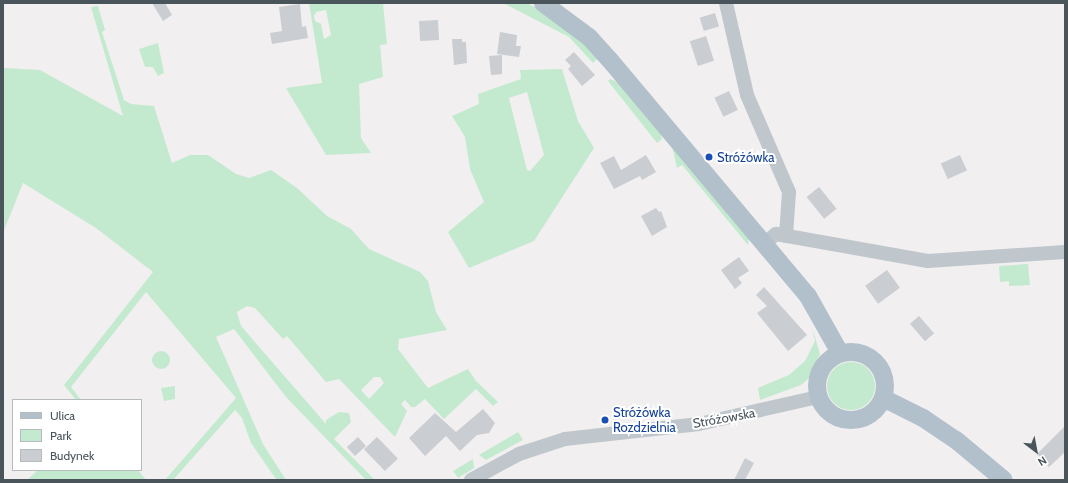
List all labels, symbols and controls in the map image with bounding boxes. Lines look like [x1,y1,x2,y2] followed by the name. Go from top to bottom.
[717,149,774,165] place label: Stróżówka
[704,152,714,162] marker: Stróżówka
[12,399,142,471] legend
[613,405,676,436] place label: Stróżówka Rozdzielnia
[692,405,756,431] street label: Stróżowska
[50,408,75,423] text: Ulica
[600,415,610,425] marker: Stróżówka Rozdzielnia
[50,428,72,443] text: Park
[1016,431,1056,471] north arrow
[50,448,94,463] text: Budynek
[1035,453,1049,469] text: N

